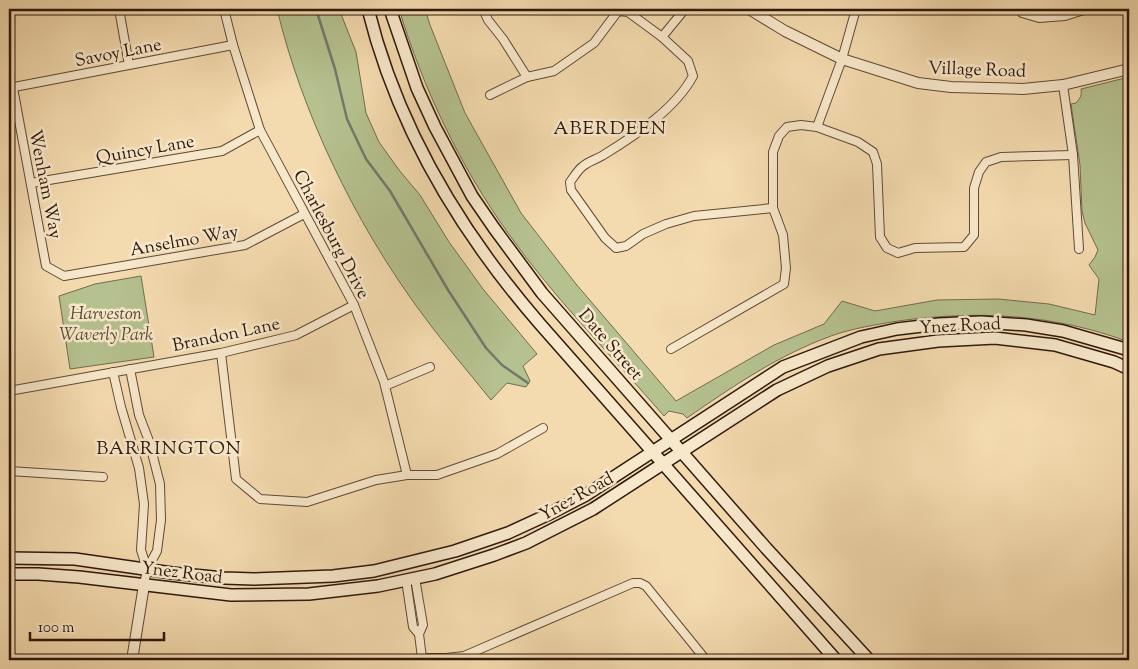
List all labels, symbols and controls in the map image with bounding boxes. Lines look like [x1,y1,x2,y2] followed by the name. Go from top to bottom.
[73,33,164,75] street label: Savoy Lane
[927,56,1026,86] street label: Village Road
[553,116,667,143] district label: ABERDEEN
[21,128,67,241] street label: Wenham Way
[94,130,197,172] street label: Quincy Lane
[285,166,375,304] street label: Charlesburg Drive
[128,220,241,264] street label: Anselmo Way
[59,302,153,349] park label: Harveston Waverly Park
[571,304,648,387] street label: Date Street
[170,312,283,360] street label: Brandon Lane
[919,312,1002,342] street label: Ynez Road
[96,436,242,463] district label: BARRINGTON
[535,467,619,529] street label: Ynez Road
[140,556,224,592] street label: Ynez Road
[30,609,164,641] scale bar
[38,618,75,639] text: 100 m

